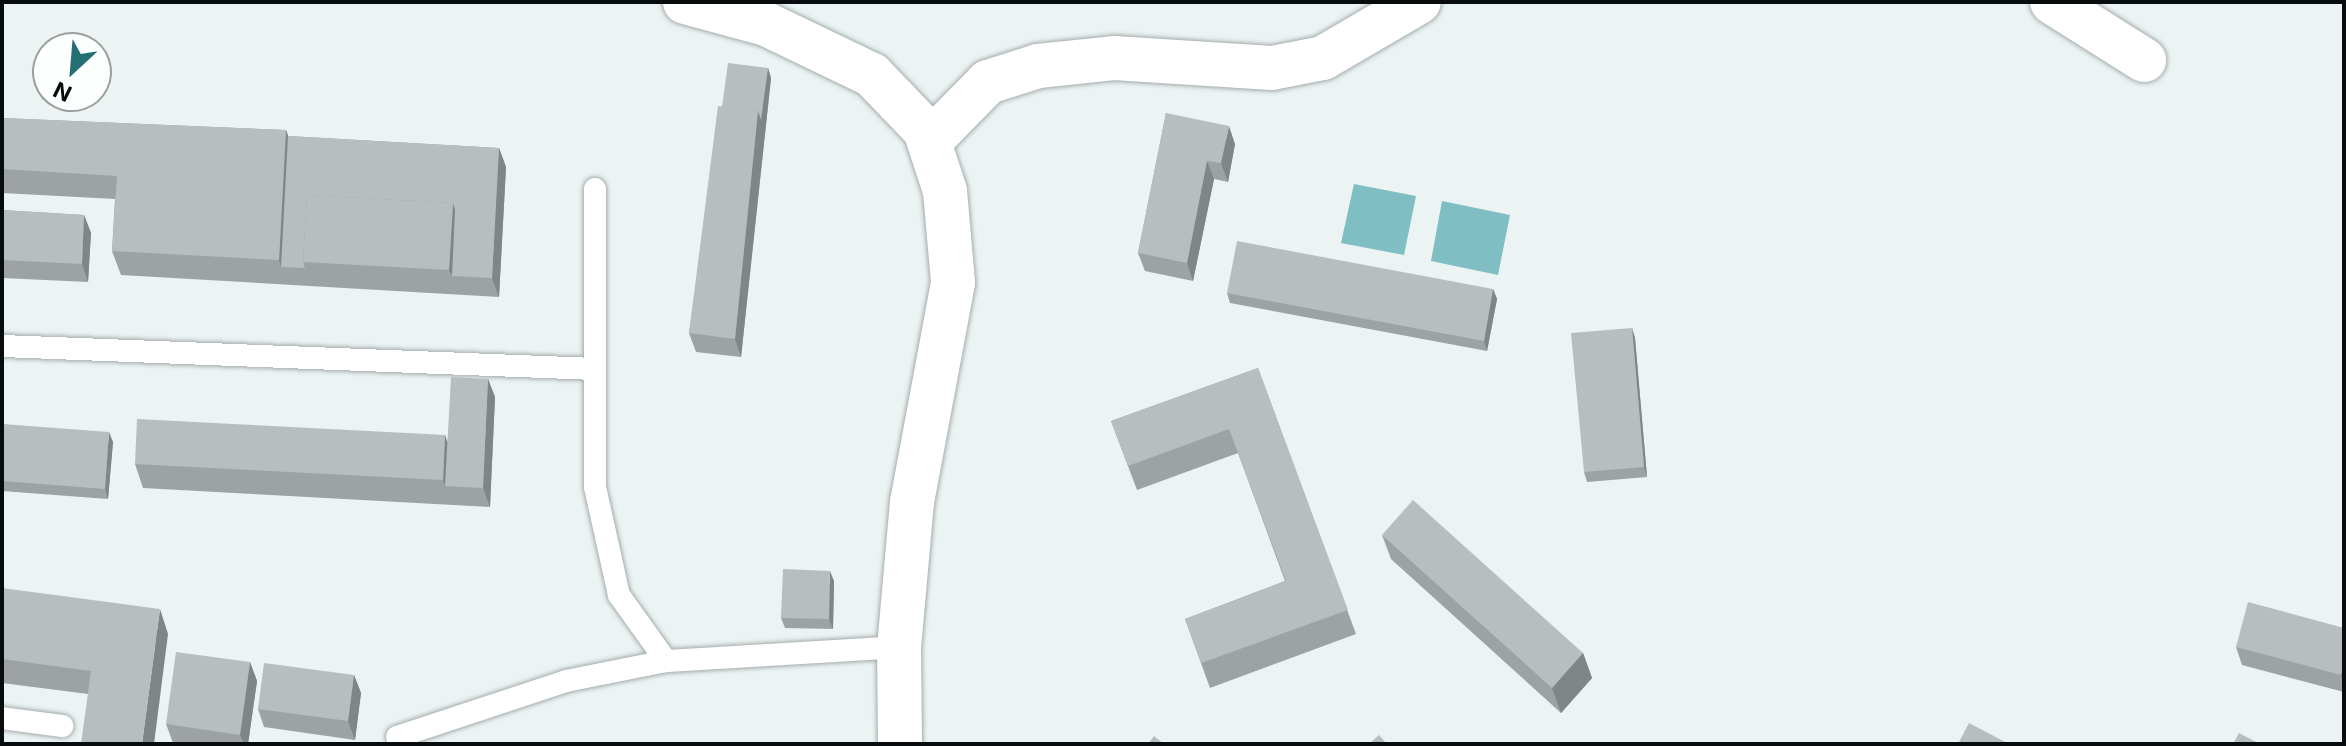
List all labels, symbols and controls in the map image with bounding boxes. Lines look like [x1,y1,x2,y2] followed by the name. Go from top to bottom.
[32,32,112,112] north arrow
[49,76,76,107] text: N

